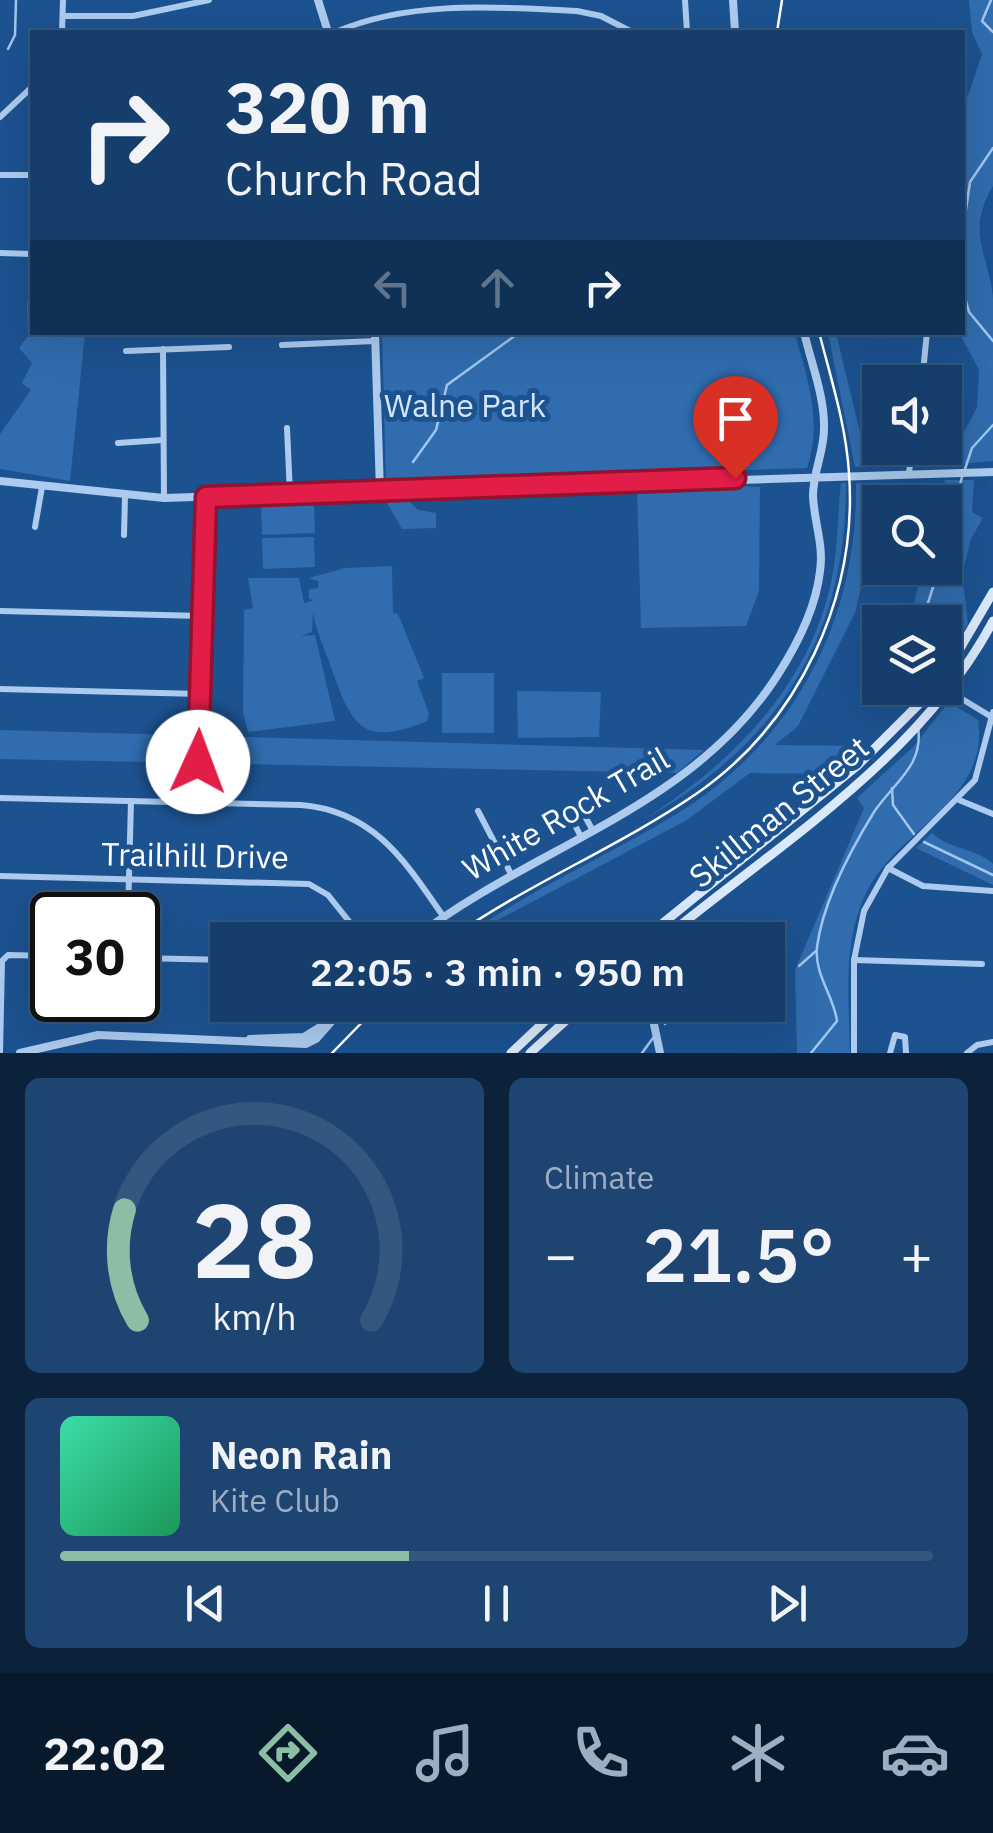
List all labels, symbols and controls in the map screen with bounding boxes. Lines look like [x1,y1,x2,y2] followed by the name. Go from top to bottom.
[225,61,430,152] text: 320 m
[60,70,190,200] icon: right
[225,149,483,207] text: Church Road
[365,260,420,315] icon: left
[470,260,525,315] icon: ahead
[575,260,630,315] icon: right
[862,365,962,705] map controls
[862,365,962,465] button: sound
[693,376,778,479] pin
[384,384,546,426] park label: Walne Park
[708,391,763,446] icon: arrive
[862,485,962,585] button: search
[862,605,962,705] button: layers
[146,710,250,814] position arrow
[680,726,877,897] street label: Skillman Street
[455,737,676,889] street label: White Rock Trail
[101,832,289,878] street label: Trailhill Drive
[30,892,160,1022] speed limit sign: 30
[310,947,685,996] text: 22:05 · 3 min · 950 m
[544,1156,654,1198] text: Climate
[192,1171,317,1307] text: 28
[642,1205,835,1303] text: 21.5°
[544,1219,577,1290] text: −
[900,1219,933,1290] text: +
[212,1293,297,1340] text: km/h
[210,1430,392,1479] text: Neon Rain
[210,1479,340,1521] text: Kite Club
[178,1576,233,1631] icon: previous
[469,1576,524,1631] icon: pause
[760,1576,815,1631] icon: next
[253,1718,323,1788] icon: directions
[410,1718,480,1788] icon: music
[566,1718,636,1788] icon: phone
[723,1718,793,1788] icon: climate
[880,1718,950,1788] icon: car
[43,1724,166,1782] text: 22:02

